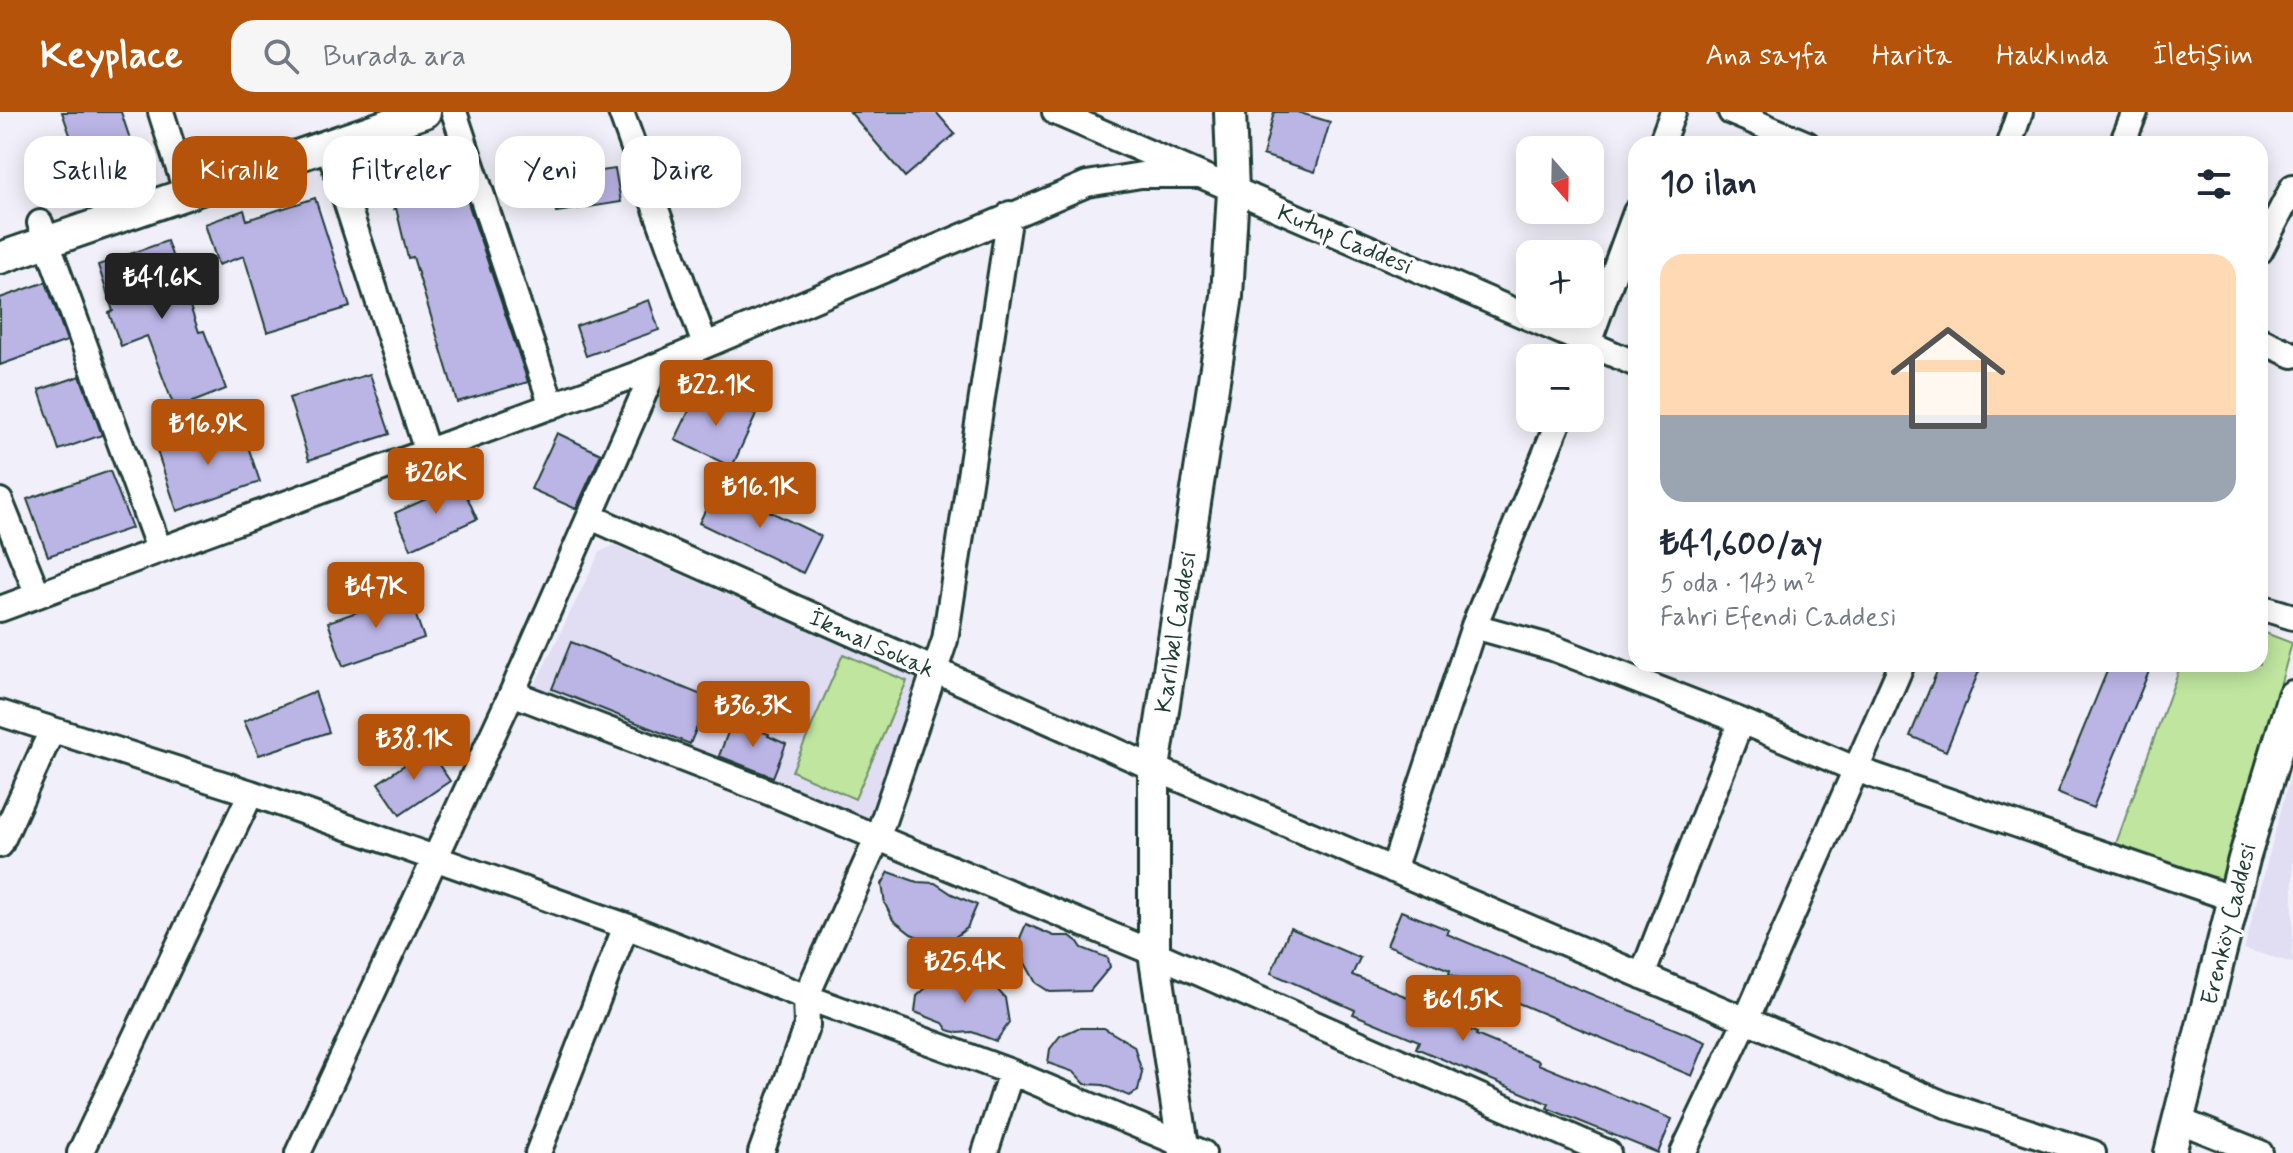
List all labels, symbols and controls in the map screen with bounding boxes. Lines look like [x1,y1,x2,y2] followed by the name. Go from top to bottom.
[231,20,791,92] search box
[40,32,183,81] text: Keyplace
[259,34,303,78] icon: search
[323,37,466,76] text: Burada ara
[1706,38,1828,75] text: Ana sayfa
[1872,38,1952,75] text: Harita
[1996,38,2109,75] text: Hakkında
[2153,38,2253,75] text: İletişim
[24,136,156,208] chip: Satılık
[172,136,307,208] chip: Kiralık
[323,136,479,208] chip: Filtreler
[495,136,605,208] chip: Yeni
[621,136,741,208] chip: Daire
[1516,136,1604,224] north arrow
[1516,136,1604,432] map controls
[1660,162,1757,207] text: 10 ilan
[2192,162,2236,206] icon: filters
[1272,198,1417,283] street label: Kutup Caddesi
[1516,240,1604,328] button: +
[97,253,227,321] pin: ₺41.6K
[123,262,201,296] text: ₺41.6K
[1876,306,2020,450] icon: home
[1516,344,1604,432] button: −
[651,360,781,428] pin: ₺22.1K
[678,369,754,403] text: ₺22.1K
[143,399,273,467] pin: ₺16.9K
[169,408,247,442] text: ₺16.9K
[389,448,483,516] pin: ₺26K
[406,457,466,491] text: ₺26K
[695,462,825,530] pin: ₺16.1K
[722,471,798,505] text: ₺16.1K
[1660,522,1823,567] text: ₺41,600/ay
[1148,549,1205,715] street label: Karlıbel Caddesi
[329,562,423,630] pin: ₺47K
[1660,567,1816,601] text: 5 oda · 143 m²
[345,571,407,605] text: ₺47K
[1660,601,1896,635] text: Fahri Efendi Caddesi
[804,603,939,686] street label: İkmal Sokak
[688,681,818,749] pin: ₺36.3K
[715,690,791,724] text: ₺36.3K
[349,714,479,782] pin: ₺38.1K
[376,723,452,757] text: ₺38.1K
[2194,840,2264,1008] street label: Erenköy Caddesi
[900,937,1030,1005] pin: ₺25.4K
[925,946,1005,980] text: ₺25.4K
[1398,975,1528,1043] pin: ₺61.5K
[1424,984,1502,1018] text: ₺61.5K

